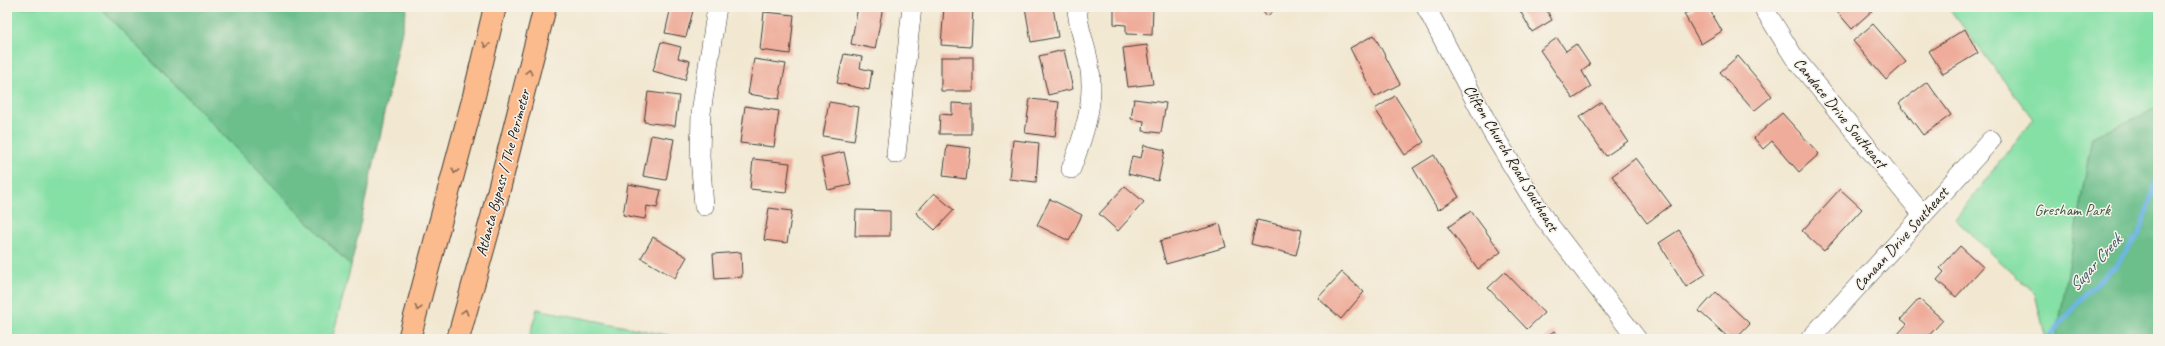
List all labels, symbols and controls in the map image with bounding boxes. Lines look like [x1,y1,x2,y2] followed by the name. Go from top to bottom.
[483,42,491,48] one-way arrow
[1789,54,1892,174] street label: Candace Drive Southeast
[525,69,533,75] one-way arrow
[1459,81,1564,236] street label: Clifton Church Road Southeast
[471,86,535,259] street label: Atlanta Bypass / The Perimeter
[451,168,459,174] one-way arrow
[1849,182,1954,295] street label: Canaan Drive Southeast
[2034,200,2111,220] park label: Gresham Park
[2064,228,2128,296] water label: Sugar Creek
[414,305,423,312] one-way arrow
[460,309,469,316] one-way arrow

